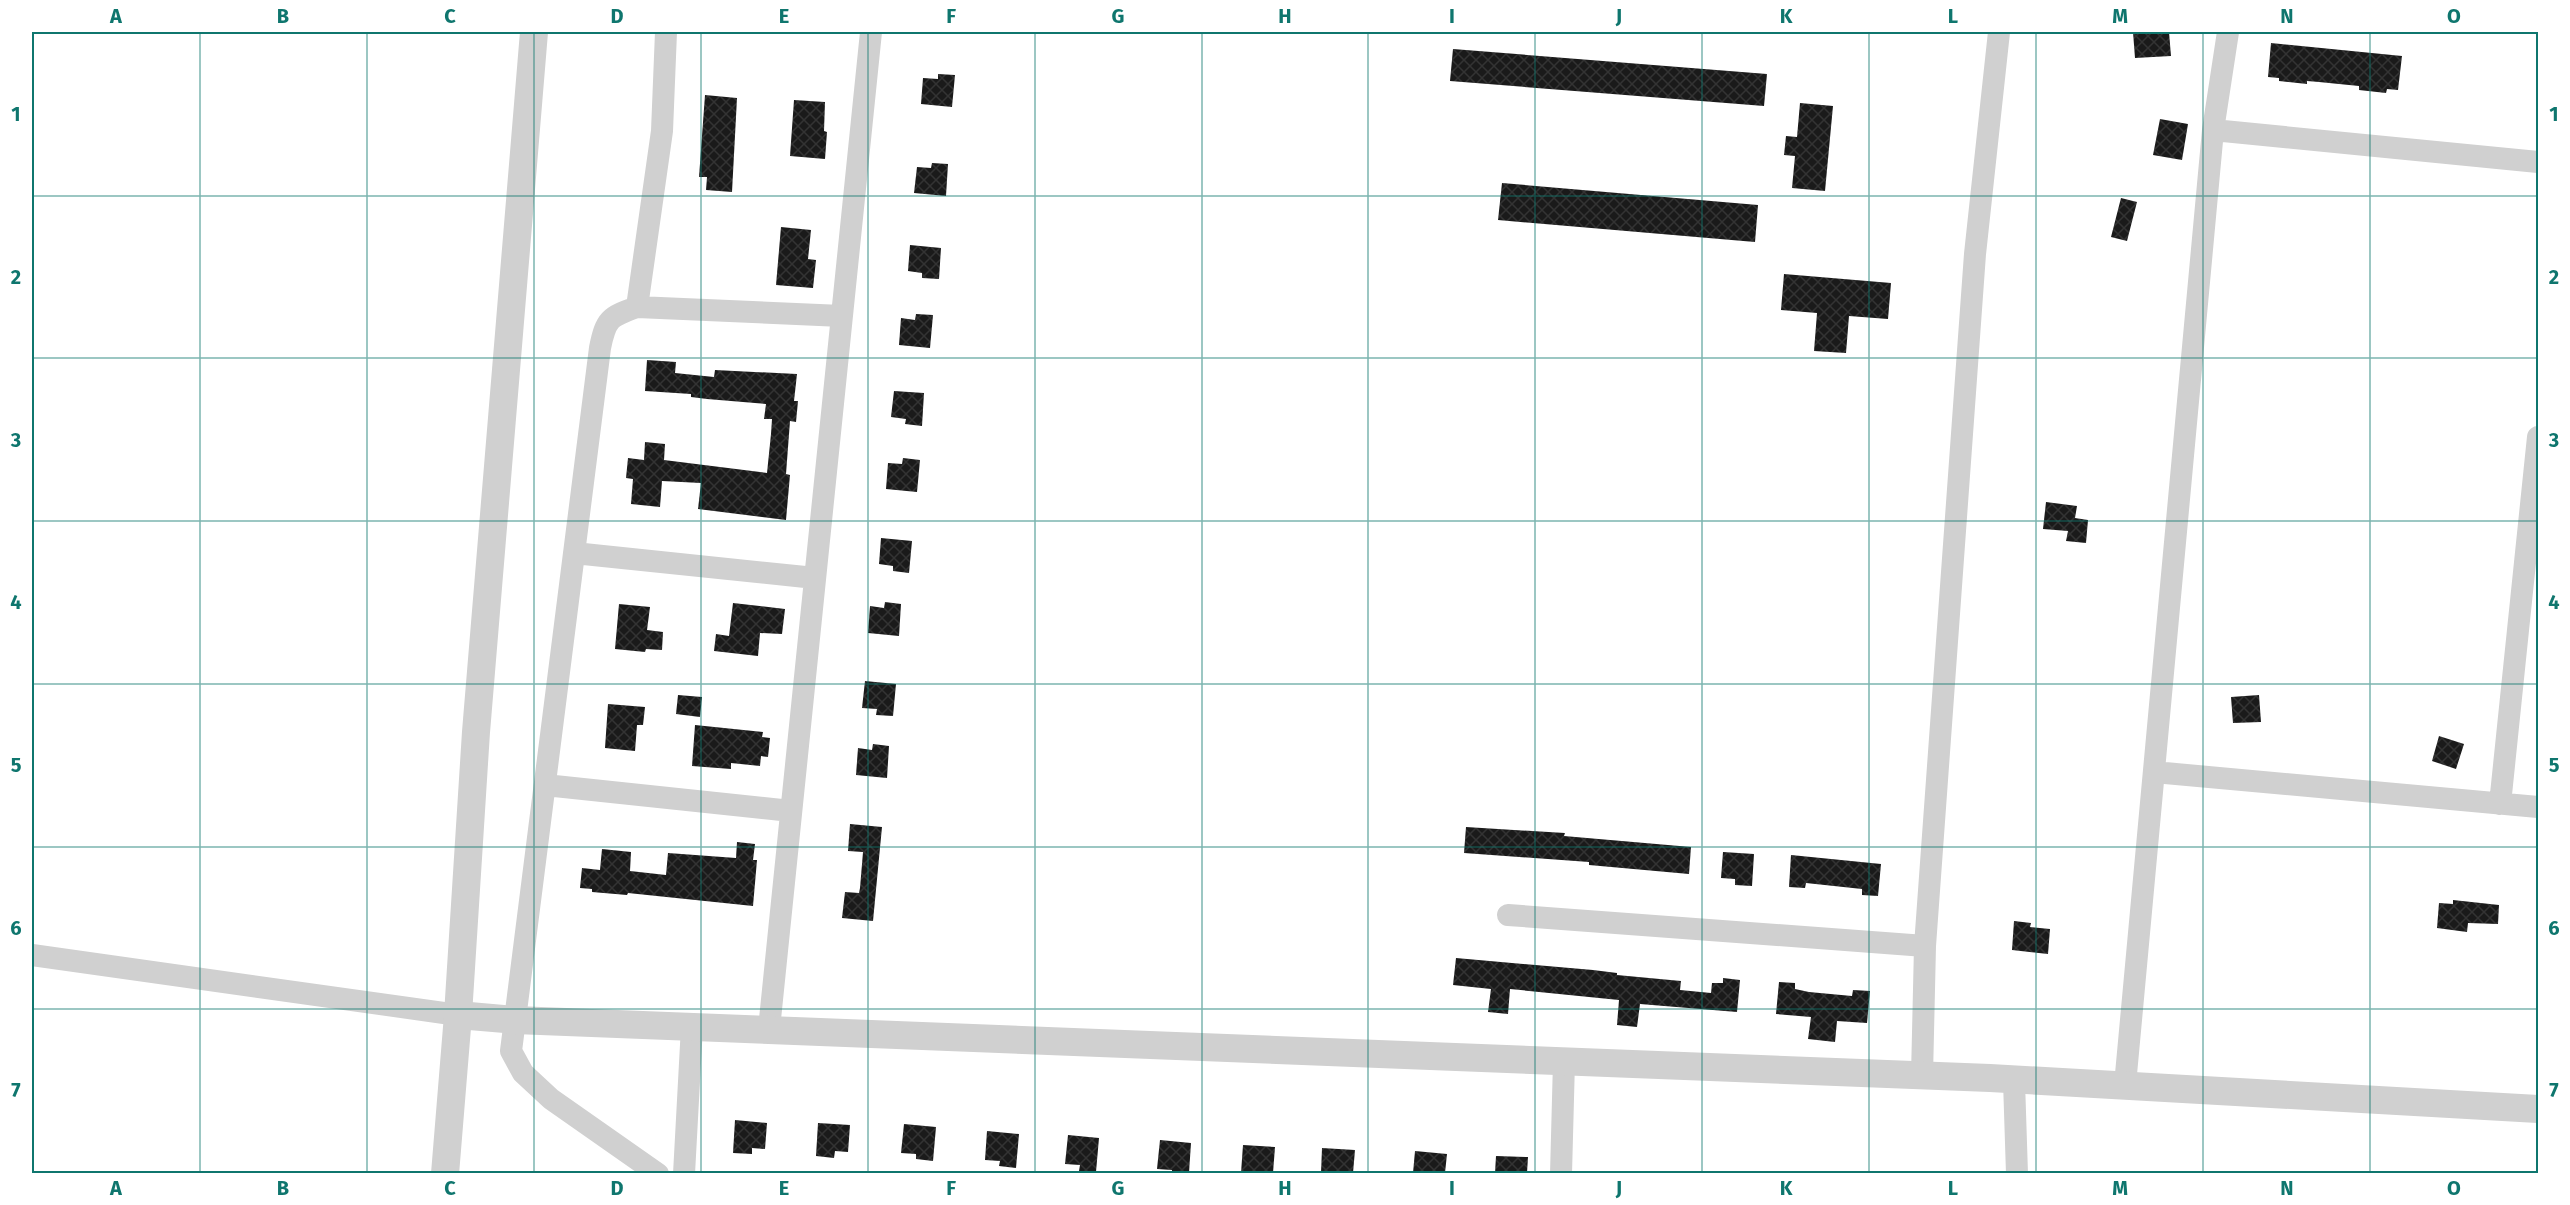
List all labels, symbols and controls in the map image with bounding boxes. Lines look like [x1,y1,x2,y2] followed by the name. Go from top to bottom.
[109,4,123,28] text: A
[277,4,289,28] text: B
[444,4,456,28] text: C
[610,4,624,28] text: D
[779,4,789,28] text: E
[946,4,956,28] text: F
[1112,4,1124,28] text: G
[1278,4,1292,28] text: H
[1449,4,1455,28] text: I
[1615,4,1622,28] text: J
[1780,4,1793,28] text: K
[1948,4,1958,28] text: L
[2112,4,2128,28] text: M
[2280,4,2294,28] text: N
[2447,4,2461,28] text: O
[11,102,21,126] text: 1
[2549,102,2559,126] text: 1
[11,265,21,289] text: 2
[2549,265,2559,289] text: 2
[10,428,21,452] text: 3
[2548,428,2559,452] text: 3
[10,590,22,614] text: 4
[2548,590,2560,614] text: 4
[11,753,22,777] text: 5
[2549,753,2560,777] text: 5
[10,916,22,940] text: 6
[2548,916,2560,940] text: 6
[11,1078,21,1102] text: 7
[2549,1078,2559,1102] text: 7
[109,1176,123,1200] text: A
[277,1176,289,1200] text: B
[444,1176,456,1200] text: C
[610,1176,624,1200] text: D
[779,1176,789,1200] text: E
[946,1176,956,1200] text: F
[1112,1176,1124,1200] text: G
[1278,1176,1292,1200] text: H
[1449,1176,1455,1200] text: I
[1615,1176,1622,1200] text: J
[1780,1176,1793,1200] text: K
[1948,1176,1958,1200] text: L
[2112,1176,2128,1200] text: M
[2280,1176,2294,1200] text: N
[2447,1176,2461,1200] text: O

